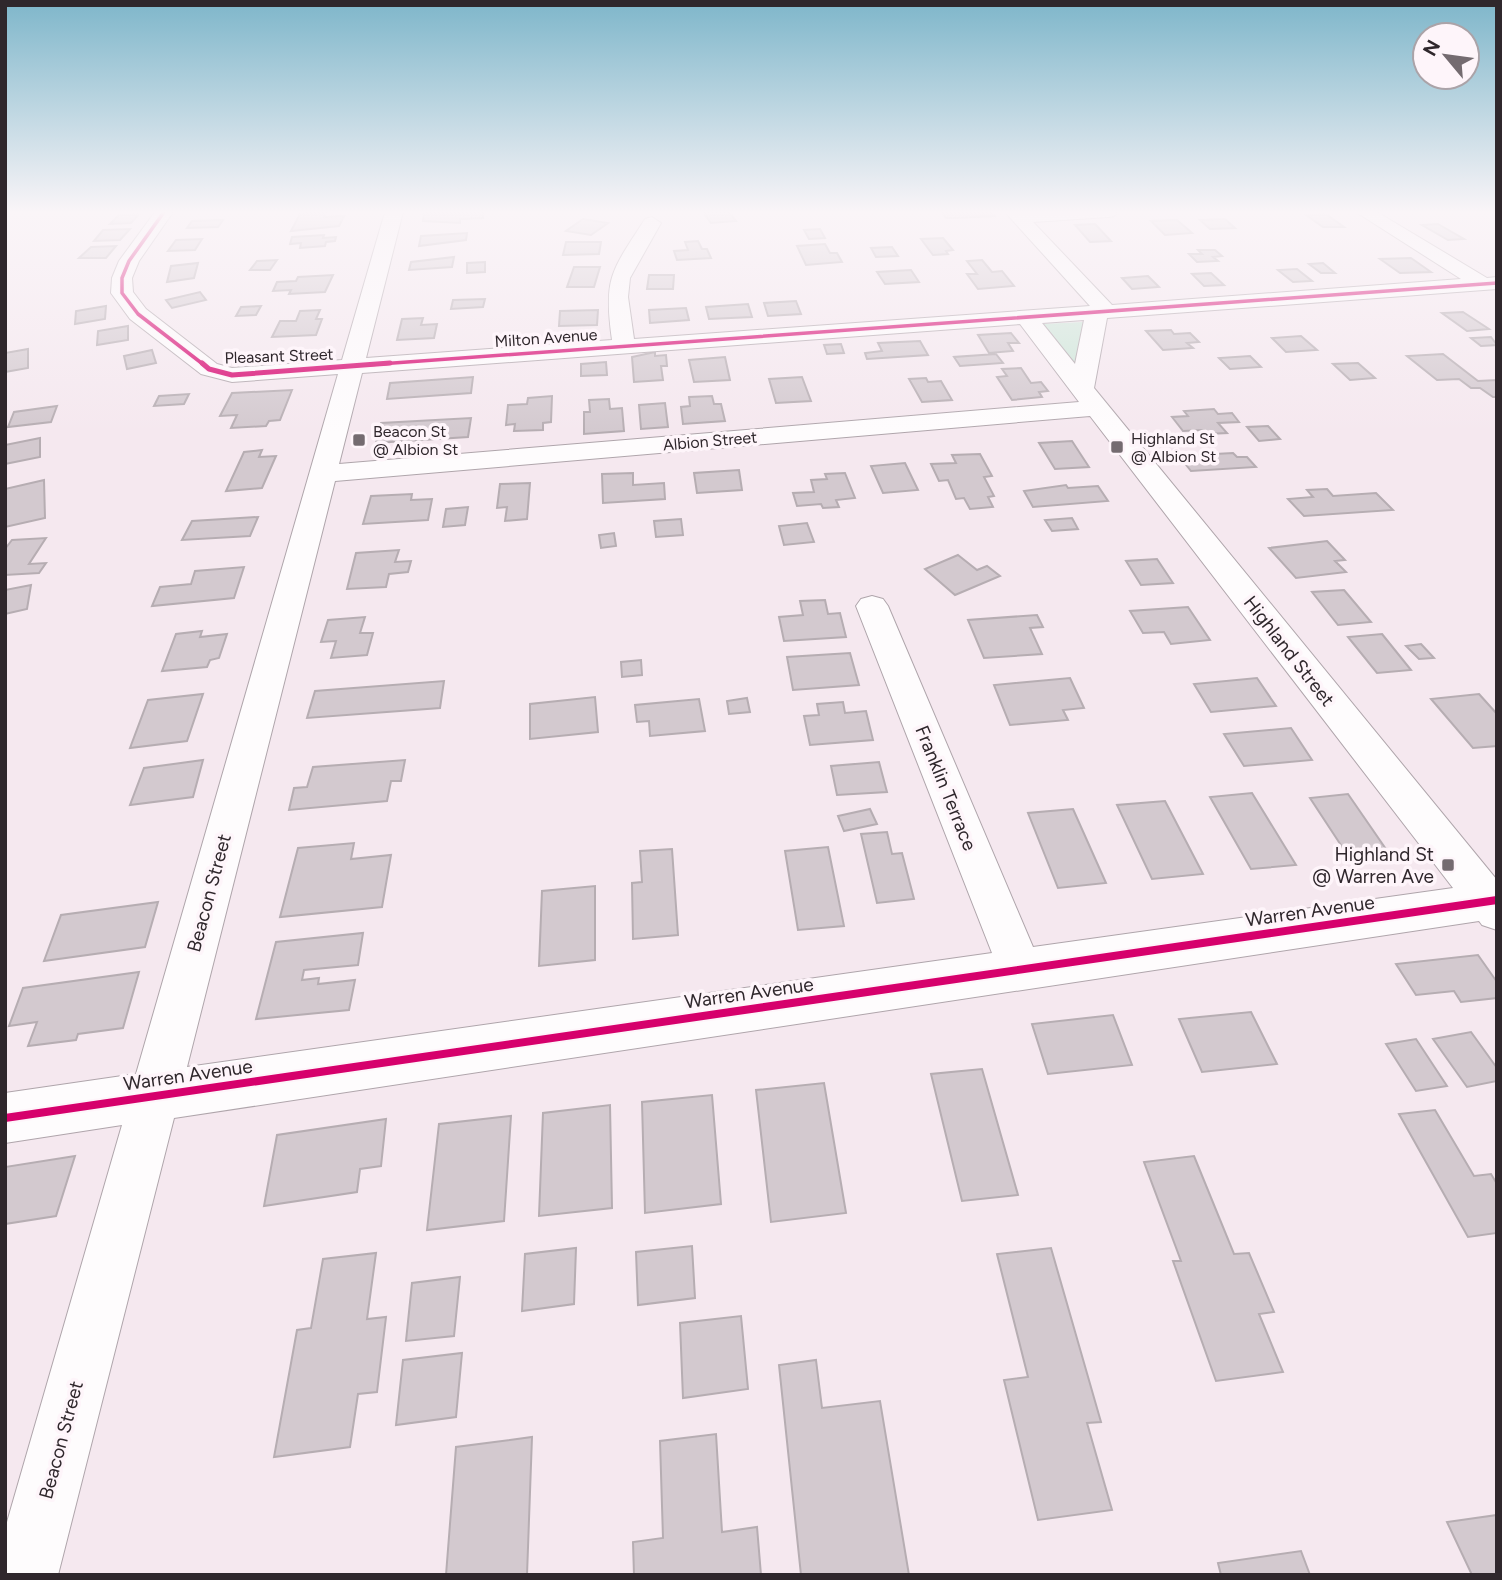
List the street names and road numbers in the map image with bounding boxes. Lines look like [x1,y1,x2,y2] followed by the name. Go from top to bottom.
[494,325,598,351] street label: Milton Avenue
[224,345,334,367] street label: Pleasant Street
[662,427,758,455] street label: Albion Street
[1239,591,1339,711] street label: Highland Street
[910,722,982,854] street label: Franklin Terrace
[182,831,236,955] street label: Beacon Street
[1244,891,1376,931] street label: Warren Avenue
[683,973,815,1013] street label: Warren Avenue
[122,1055,254,1095] street label: Warren Avenue
[34,1378,88,1502] street label: Beacon Street

